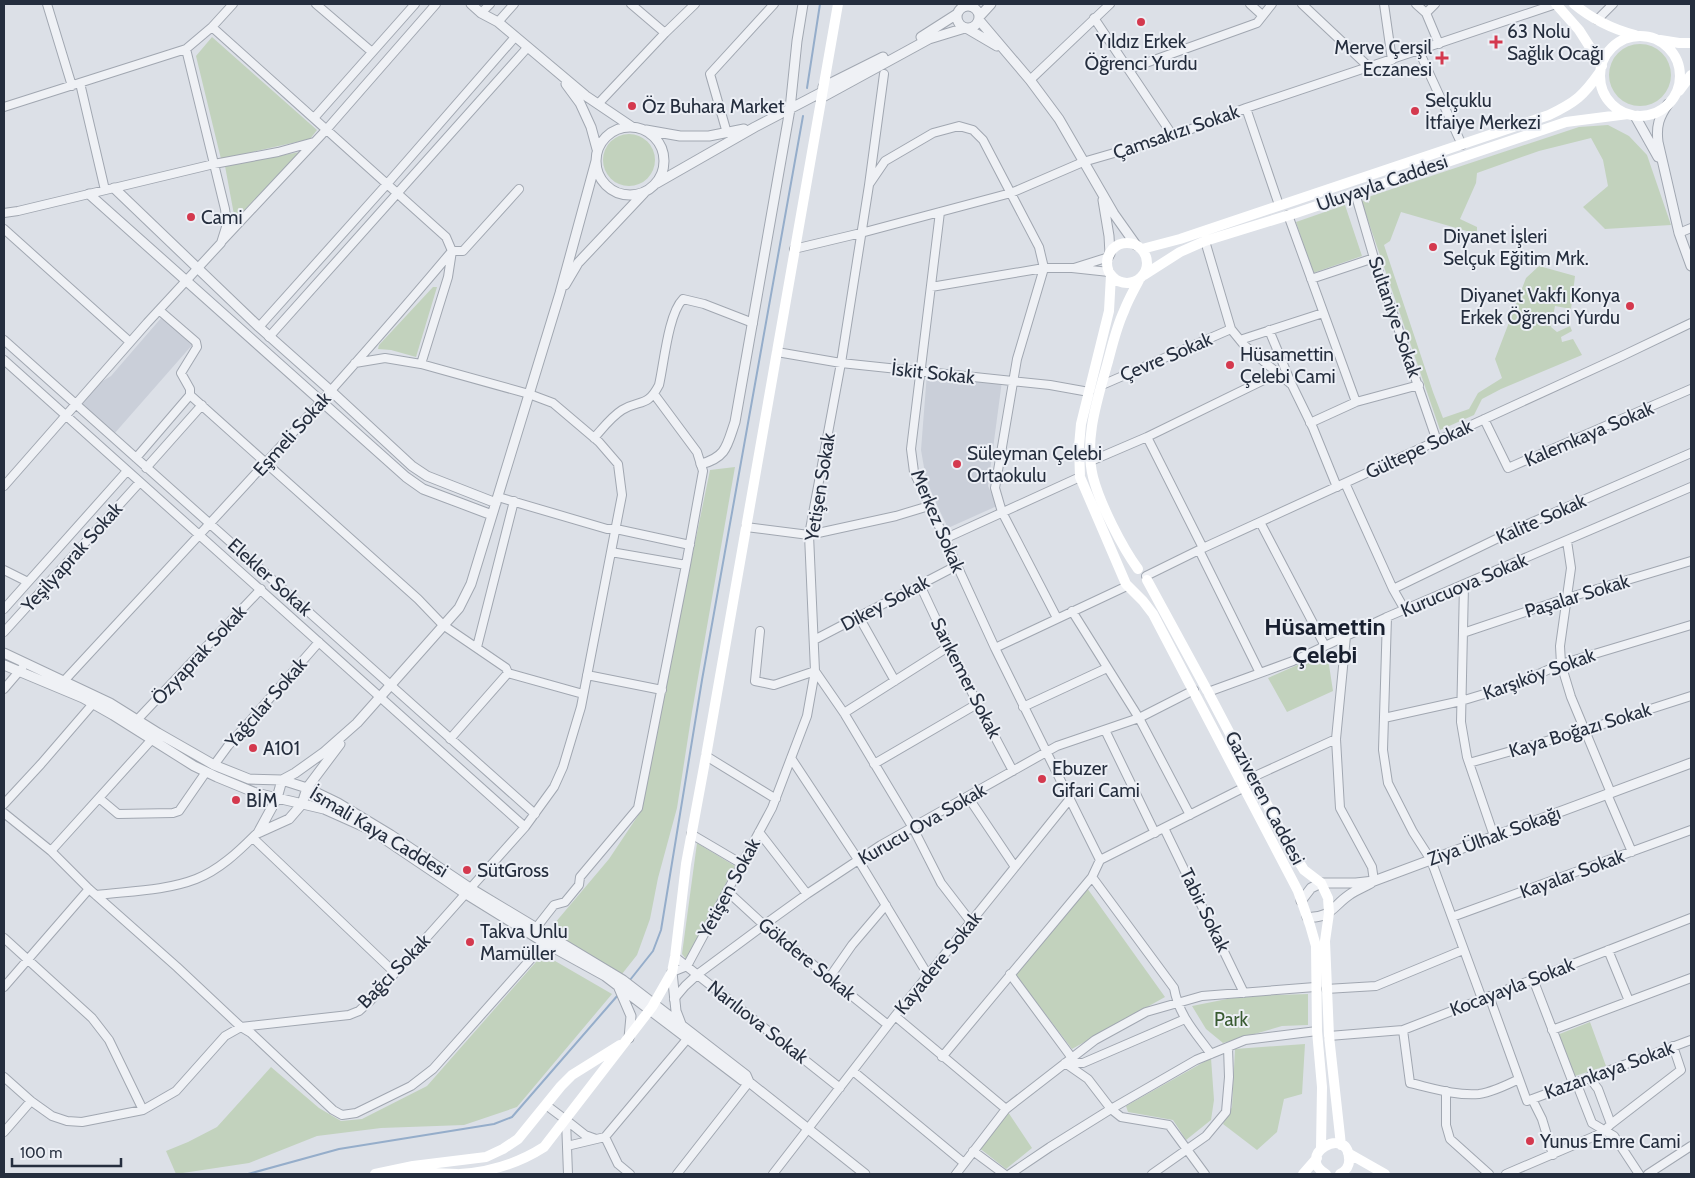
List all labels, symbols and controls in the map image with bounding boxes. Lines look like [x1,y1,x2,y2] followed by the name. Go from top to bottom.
[1135,16,1147,28] marker: Yıldız Erkek Öğrenci Yurdu
[1507,20,1604,65] place label: 63 Nolu Sağlık Ocağı
[1085,30,1197,75] place label: Yıldız Erkek Öğrenci Yurdu
[1489,35,1503,49] marker: 63 Nolu Sağlık Ocağı
[1334,36,1433,81] place label: Merve Çerşil Eczanesi
[1436,52,1448,64] marker: Merve Çerşil Eczanesi
[1425,89,1541,134] place label: Selçuklu İtfaiye Merkezi
[642,95,785,118] place label: Öz Buhara Market
[626,100,638,112] marker: Öz Buhara Market
[1110,100,1243,164] street label: Çamsakızı Sokak
[1409,105,1421,117] marker: Selçuklu İtfaiye Merkezi
[1313,150,1451,216] street label: Uluyayla Caddesi
[201,206,243,229] place label: Cami
[185,211,197,223] marker: Cami
[1443,225,1589,270] place label: Diyanet İşleri Selçuk Eğitim Mrk.
[1427,241,1439,253] marker: Diyanet İşleri Selçuk Eğitim Mrk.
[1364,253,1427,381] street label: Sultaniye Sokak
[1460,284,1620,329] place label: Diyanet Vakfı Konya Erkek Öğrenci Yurdu
[1624,300,1636,312] marker: Diyanet Vakfı Konya Erkek Öğrenci Yurdu
[1116,327,1216,387] street label: Çevre Sokak
[1240,343,1336,388] place label: Hüsamettin Çelebi Cami
[890,357,976,389] street label: İskit Sokak
[1224,359,1236,371] marker: Hüsamettin Çelebi Cami
[248,387,336,481] street label: Eşmeli Sokak
[1521,396,1658,472] street label: Kalemkaya Sokak
[1362,414,1477,484] street label: Gültepe Sokak
[800,431,840,544] street label: Yetişen Sokak
[967,442,1102,487] place label: Süleyman Çelebi Ortaokulu
[951,458,963,470] marker: Süleyman Çelebi Ortaokulu
[906,466,970,576] street label: Merkez Sokak
[1492,489,1590,549] street label: Kalite Sokak
[16,497,128,617] street label: Yeşilyaprak Sokak
[223,533,317,621] street label: Elekler Sokak
[1397,548,1531,622] street label: Kurucuova Sokak
[1522,569,1633,623] street label: Paşalar Sokak
[837,570,934,636] street label: Dikey Sokak
[147,600,251,710] street label: Özyaprak Sokak
[1264,612,1386,669] district label: Hüsamettin Çelebi
[926,614,1007,743] street label: Sarıkemer Sokak
[1480,643,1599,705] street label: Karşıköy Sokak
[220,653,312,754] street label: Yağcılar Sokak
[1506,697,1654,763] street label: Kaya Boğazı Sokak
[1220,727,1310,869] street label: Gaziveren Caddesi
[263,737,300,760] place label: A101
[247,742,259,754] marker: A101
[1052,757,1140,802] place label: Ebuzer Gifari Cami
[1036,773,1048,785] marker: Ebuzer Gifari Cami
[854,778,990,870] street label: Kurucu Ova Sokak
[306,782,452,882] street label: İsmali Kaya Caddesi
[246,789,278,812] place label: BİM
[230,794,242,806] marker: BİM
[1424,801,1564,871] street label: Ziya Ülhak Sokağı
[693,834,765,943] street label: Yetişen Sokak
[1517,844,1628,904] street label: Kayalar Sokak
[477,859,549,882] place label: SütGross
[461,864,473,876] marker: SütGross
[1175,864,1235,956] street label: Tabir Sokak
[889,907,987,1019] street label: Kayadere Sokak
[754,913,861,1006] street label: Gökdere Sokak
[480,920,568,965] place label: Takva Unlu Mamüller
[353,929,435,1013] street label: Bağcı Sokak
[464,936,476,948] marker: Takva Unlu Mamüller
[1447,953,1578,1021] street label: Kocayayla Sokak
[703,976,813,1069] street label: Narılıova Sokak
[1214,1008,1249,1031] park label: Park
[1541,1036,1677,1104] street label: Kazankaya Sokak
[1539,1130,1681,1153] place label: Yunus Emre Cami
[1524,1135,1536,1147] marker: Yunus Emre Cami
[12,1136,121,1168] scale bar
[20,1144,62,1162] text: 100 m

